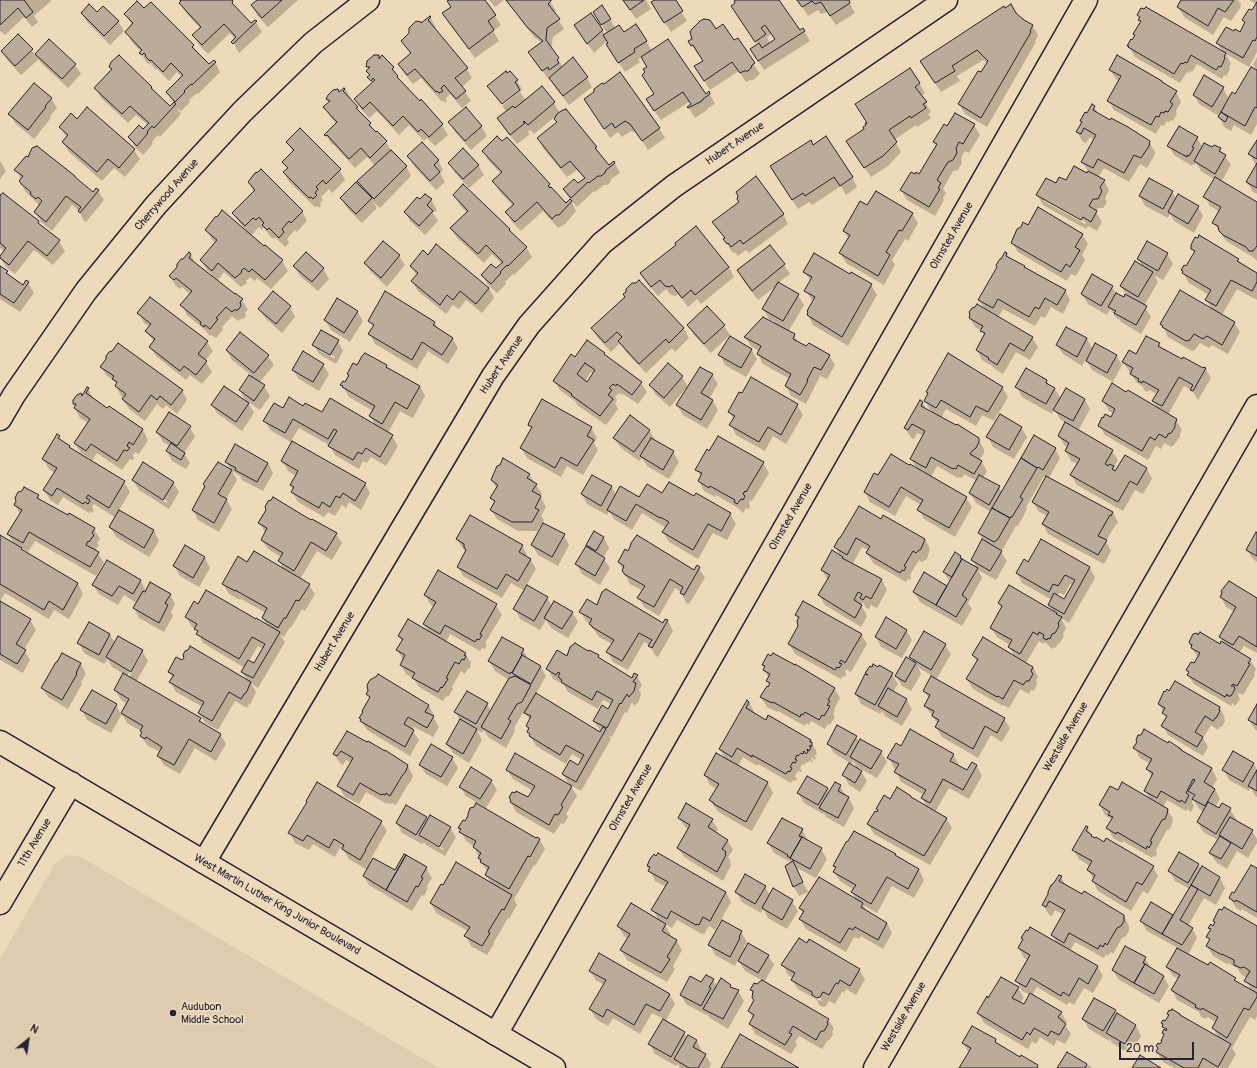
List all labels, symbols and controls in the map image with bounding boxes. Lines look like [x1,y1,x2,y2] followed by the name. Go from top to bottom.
[703,120,767,168] street label: Hubert Avenue
[132,156,202,234] street label: Cherrywood Avenue
[927,200,977,272] street label: Olmsted Avenue
[478,333,526,397] street label: Hubert Avenue
[766,481,816,553] street label: Olmsted Avenue
[312,610,358,674] street label: Hubert Avenue
[1041,700,1091,774] street label: Westside Avenue
[606,762,656,834] street label: Olmsted Avenue
[15,816,55,870] street label: 11th Avenue
[191,852,363,958] street label: West Martin Luther King Junior Boulevard
[879,980,929,1054] street label: Westside Avenue
[181,1000,244,1026] place label: Audubon Middle School
[168,1008,178,1018] marker: Audubon Middle School
[8,1020,48,1060] north arrow
[28,1022,41,1037] text: N
[1121,1034,1196,1060] scale bar
[1126,1041,1154,1056] text: 20 m

